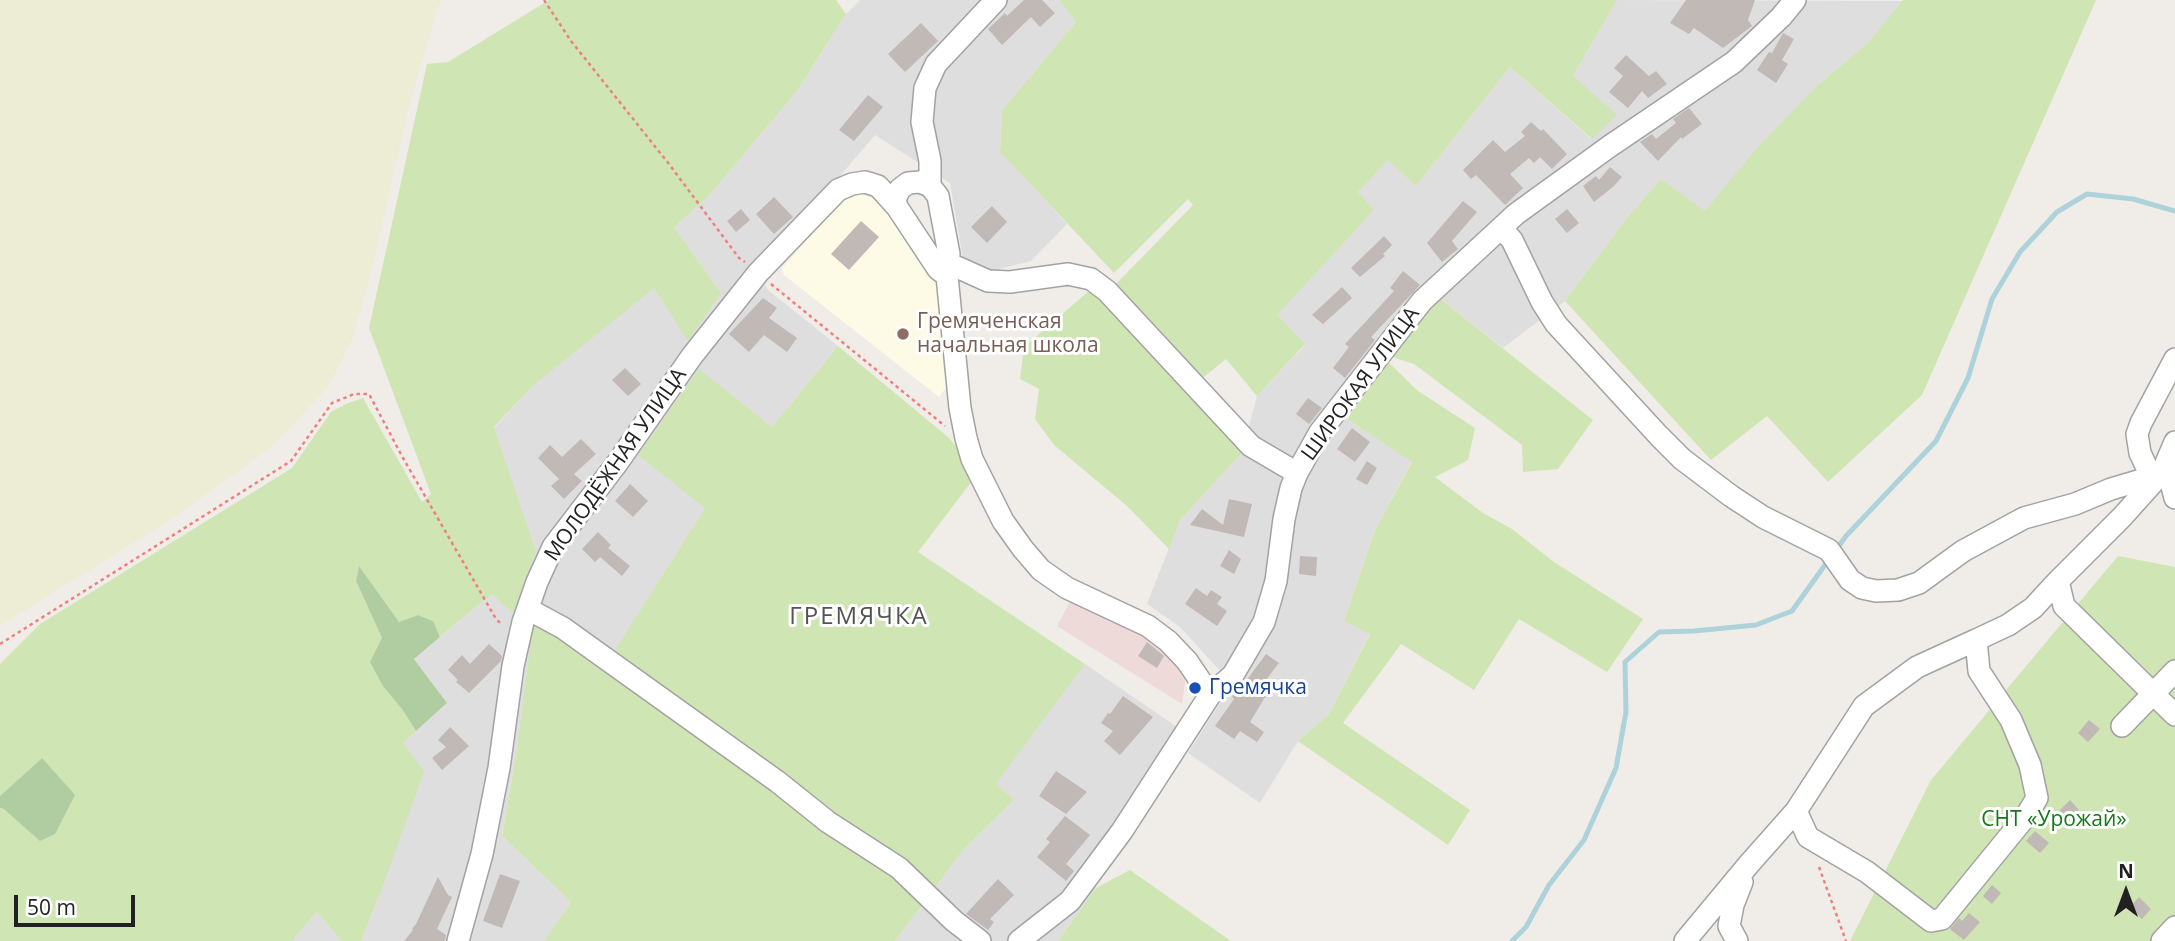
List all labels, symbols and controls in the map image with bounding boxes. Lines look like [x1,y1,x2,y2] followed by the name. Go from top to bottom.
[1297,302,1425,466] street label: ШИРОКАЯ УЛИЦА
[917,309,1099,359] place label: Гремяченская начальная школа
[895,326,911,342] marker: Гремяченская начальная школа
[540,364,692,566] street label: МОЛОДЁЖНАЯ УЛИЦА
[790,603,928,631] district label: ГРЕМЯЧКА
[1209,675,1307,701] place label: Гремячка
[1187,680,1203,696] marker: Гремячка
[1981,807,2127,833] park label: СНТ «Урожай»
[2091,857,2161,927] north arrow
[2118,858,2134,884] text: N
[18,881,138,925] scale bar
[27,893,76,921] text: 50 m

